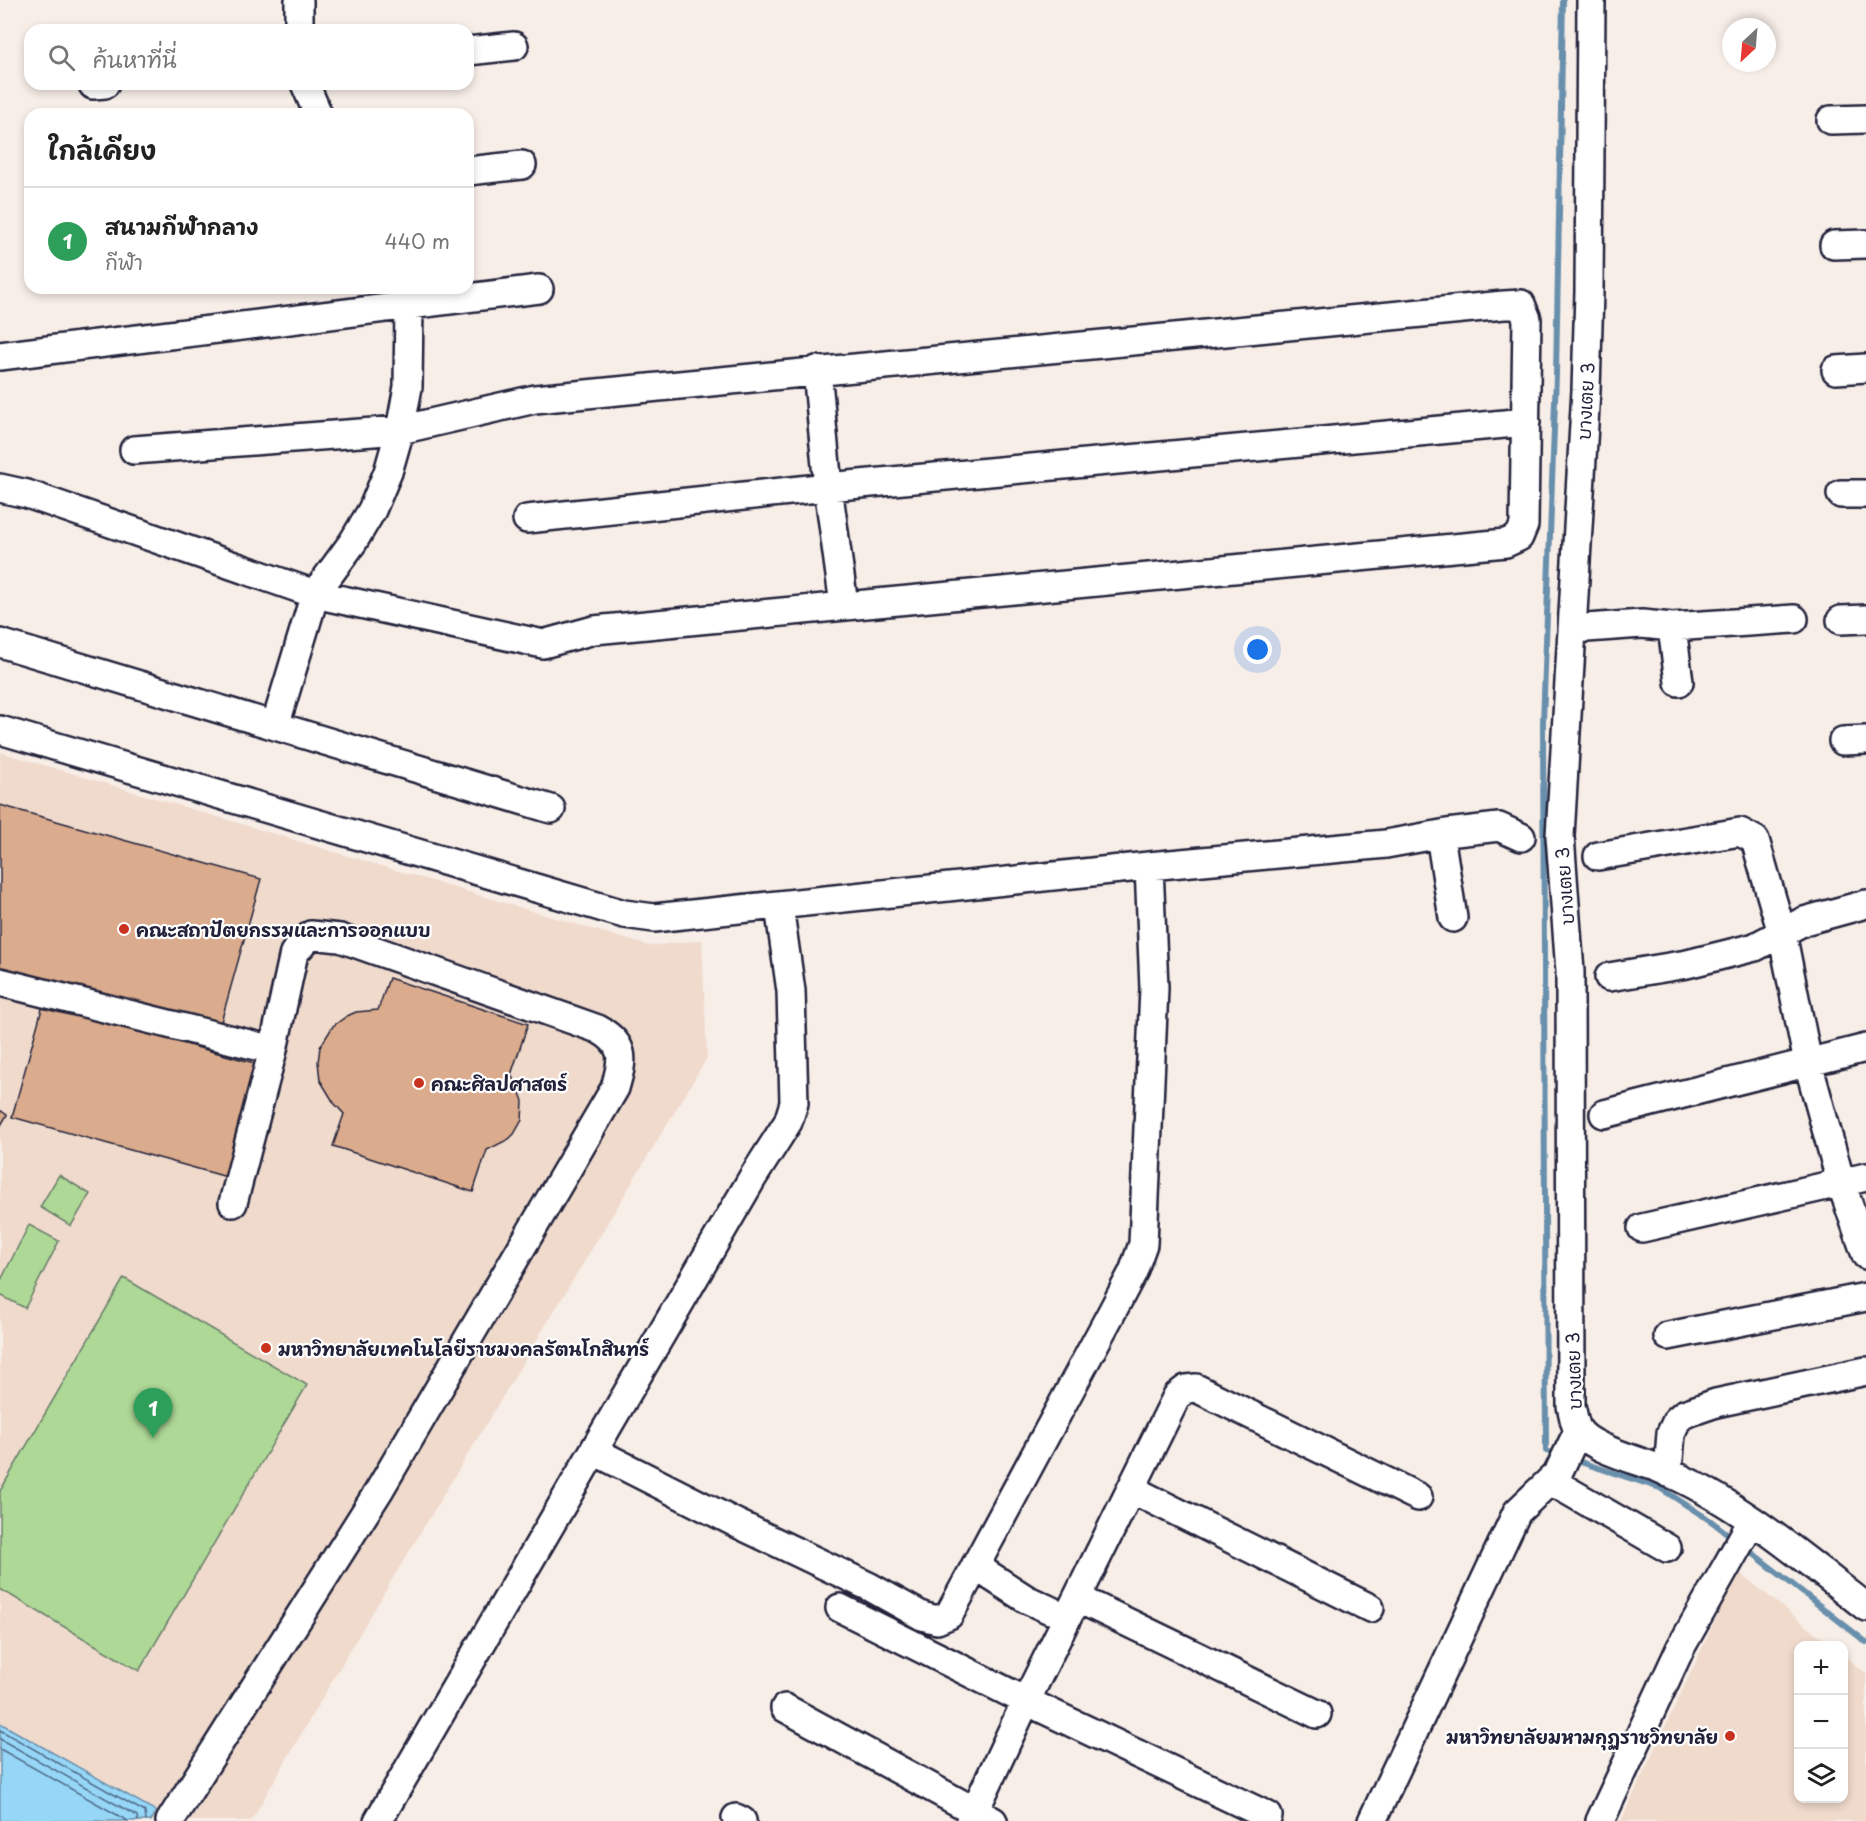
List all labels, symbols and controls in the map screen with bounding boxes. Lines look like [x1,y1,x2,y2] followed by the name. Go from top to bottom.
[1722,18,1776,72] north arrow
[24,24,474,90] search box
[45,41,78,74] icon: search
[93,42,177,75] text: ค้นหาที่นี่
[48,130,156,169] text: ใกล้เคียง
[105,209,258,242] text: สนามกีฬากลาง
[63,226,72,256] text: 1
[385,226,450,256] text: 440 m
[105,247,143,277] text: กีฬา
[1569,361,1601,441] street label: บางเตย 3
[1243,635,1272,664] your location
[1548,846,1580,926] street label: บางเตย 3
[136,916,430,943] place label: คณะสถาปัตยกรรมและการออกแบบ
[117,922,131,936] marker: คณะสถาปัตยกรรมและการออกแบบ
[431,1070,567,1097] place label: คณะศิลปศาสตร์
[412,1076,426,1090] marker: คณะศิลปศาสตร์
[1558,1332,1588,1410] street label: บางเตย 3
[278,1335,650,1362] place label: มหาวิทยาลัยเทคโนโลยีราชมงคลรัตนโกสินทร์
[259,1341,273,1355] marker: มหาวิทยาลัยเทคโนโลยีราชมงคลรัตนโกสินทร์
[134,1388,172,1438] pin: 1
[1794,1641,1848,1803] map controls
[1794,1641,1848,1695] button: +
[1794,1695,1848,1749] button: −
[1446,1723,1718,1751] place label: มหาวิทยาลัยมหามกุฏราชวิทยาลัย
[1723,1729,1737,1743] marker: มหาวิทยาลัยมหามกุฏราชวิทยาลัย
[1794,1749,1848,1803] button: layers

